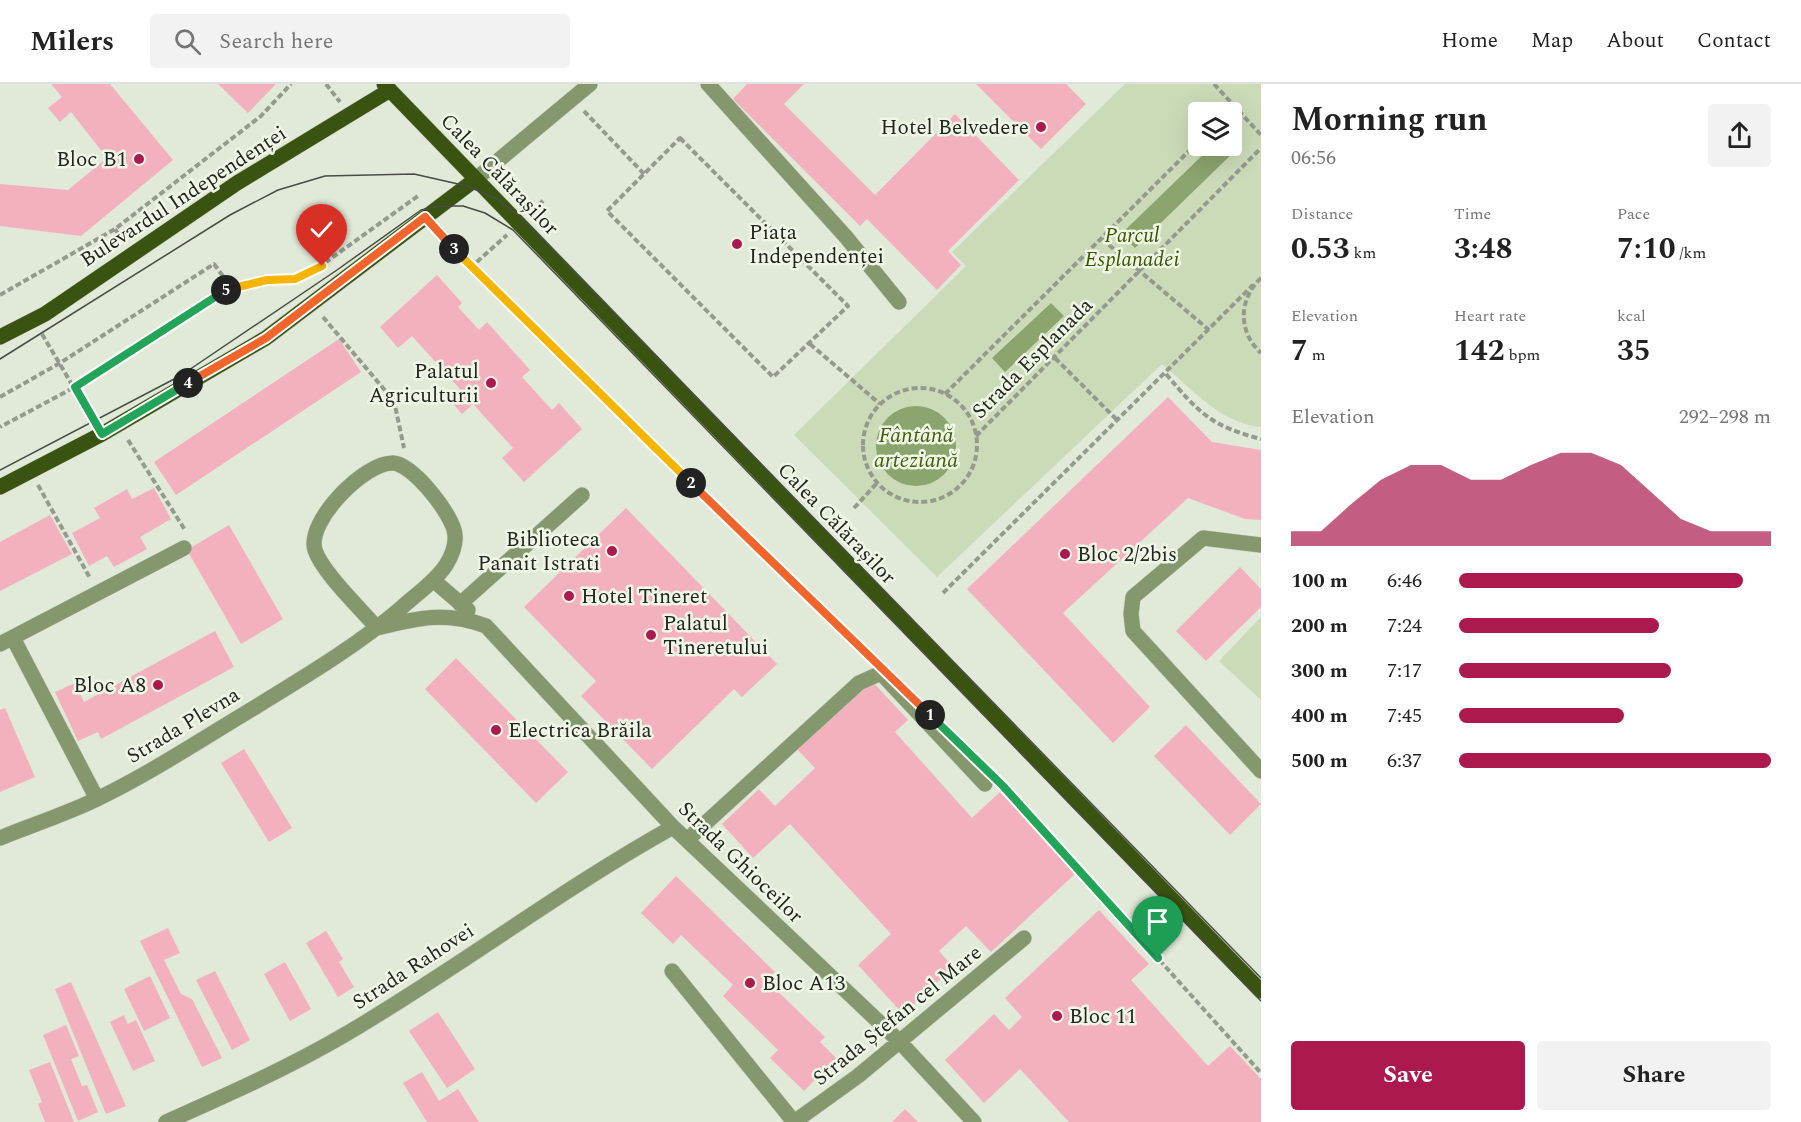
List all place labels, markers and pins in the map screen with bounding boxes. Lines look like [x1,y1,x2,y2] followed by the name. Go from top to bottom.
[881,112,1029,144] place label: Hotel Belvedere
[1034,120,1048,134] marker: Hotel Belvedere
[56,144,127,176] place label: Bloc B1
[132,152,146,166] marker: Bloc B1
[296,204,347,266] pin
[749,217,884,273] place label: Piața Independenței
[439,234,469,264] pin: 3
[730,237,744,251] marker: Piața Independenței
[211,275,241,305] pin: 5
[369,356,479,412] place label: Palatul Agriculturii
[173,368,203,398] pin: 4
[484,376,498,390] marker: Palatul Agriculturii
[676,468,706,498] pin: 2
[478,524,601,580] place label: Biblioteca Panait Istrati
[1077,539,1177,571] place label: Bloc 2/2bis
[605,544,619,558] marker: Biblioteca Panait Istrati
[1058,547,1072,561] marker: Bloc 2/2bis
[581,581,707,613] place label: Hotel Tineret
[562,589,576,603] marker: Hotel Tineret
[663,608,768,664] place label: Palatul Tineretului
[644,628,658,642] marker: Palatul Tineretului
[73,670,146,702] place label: Bloc A8
[151,678,165,692] marker: Bloc A8
[915,700,945,730] pin: 1
[508,715,653,747] place label: Electrica Brăila
[489,723,503,737] marker: Electrica Brăila
[1132,896,1183,958] pin
[762,968,846,1000] place label: Bloc A13
[743,976,757,990] marker: Bloc A13
[1069,1001,1137,1033] place label: Bloc 11
[1050,1009,1064,1023] marker: Bloc 11

